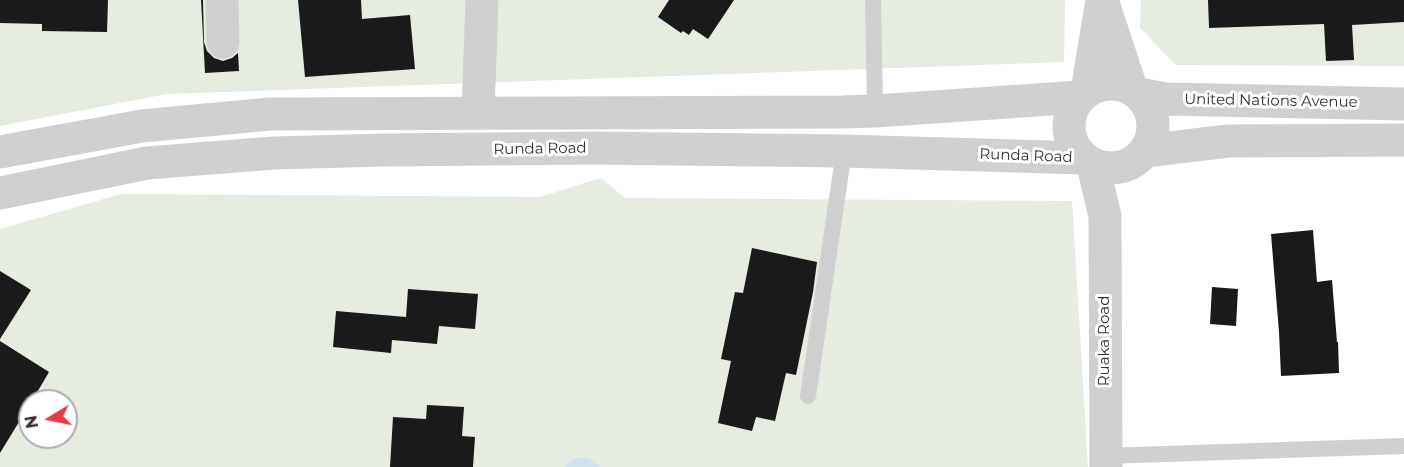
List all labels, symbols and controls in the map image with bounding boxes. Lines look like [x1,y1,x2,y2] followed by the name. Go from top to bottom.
[1184,90,1358,112] street label: United Nations Avenue
[493,139,587,159] street label: Runda Road
[979,145,1073,167] street label: Runda Road
[1096,296,1114,386] street label: Ruaka Road
[18,389,78,449] north arrow
[21,414,42,430] text: N

